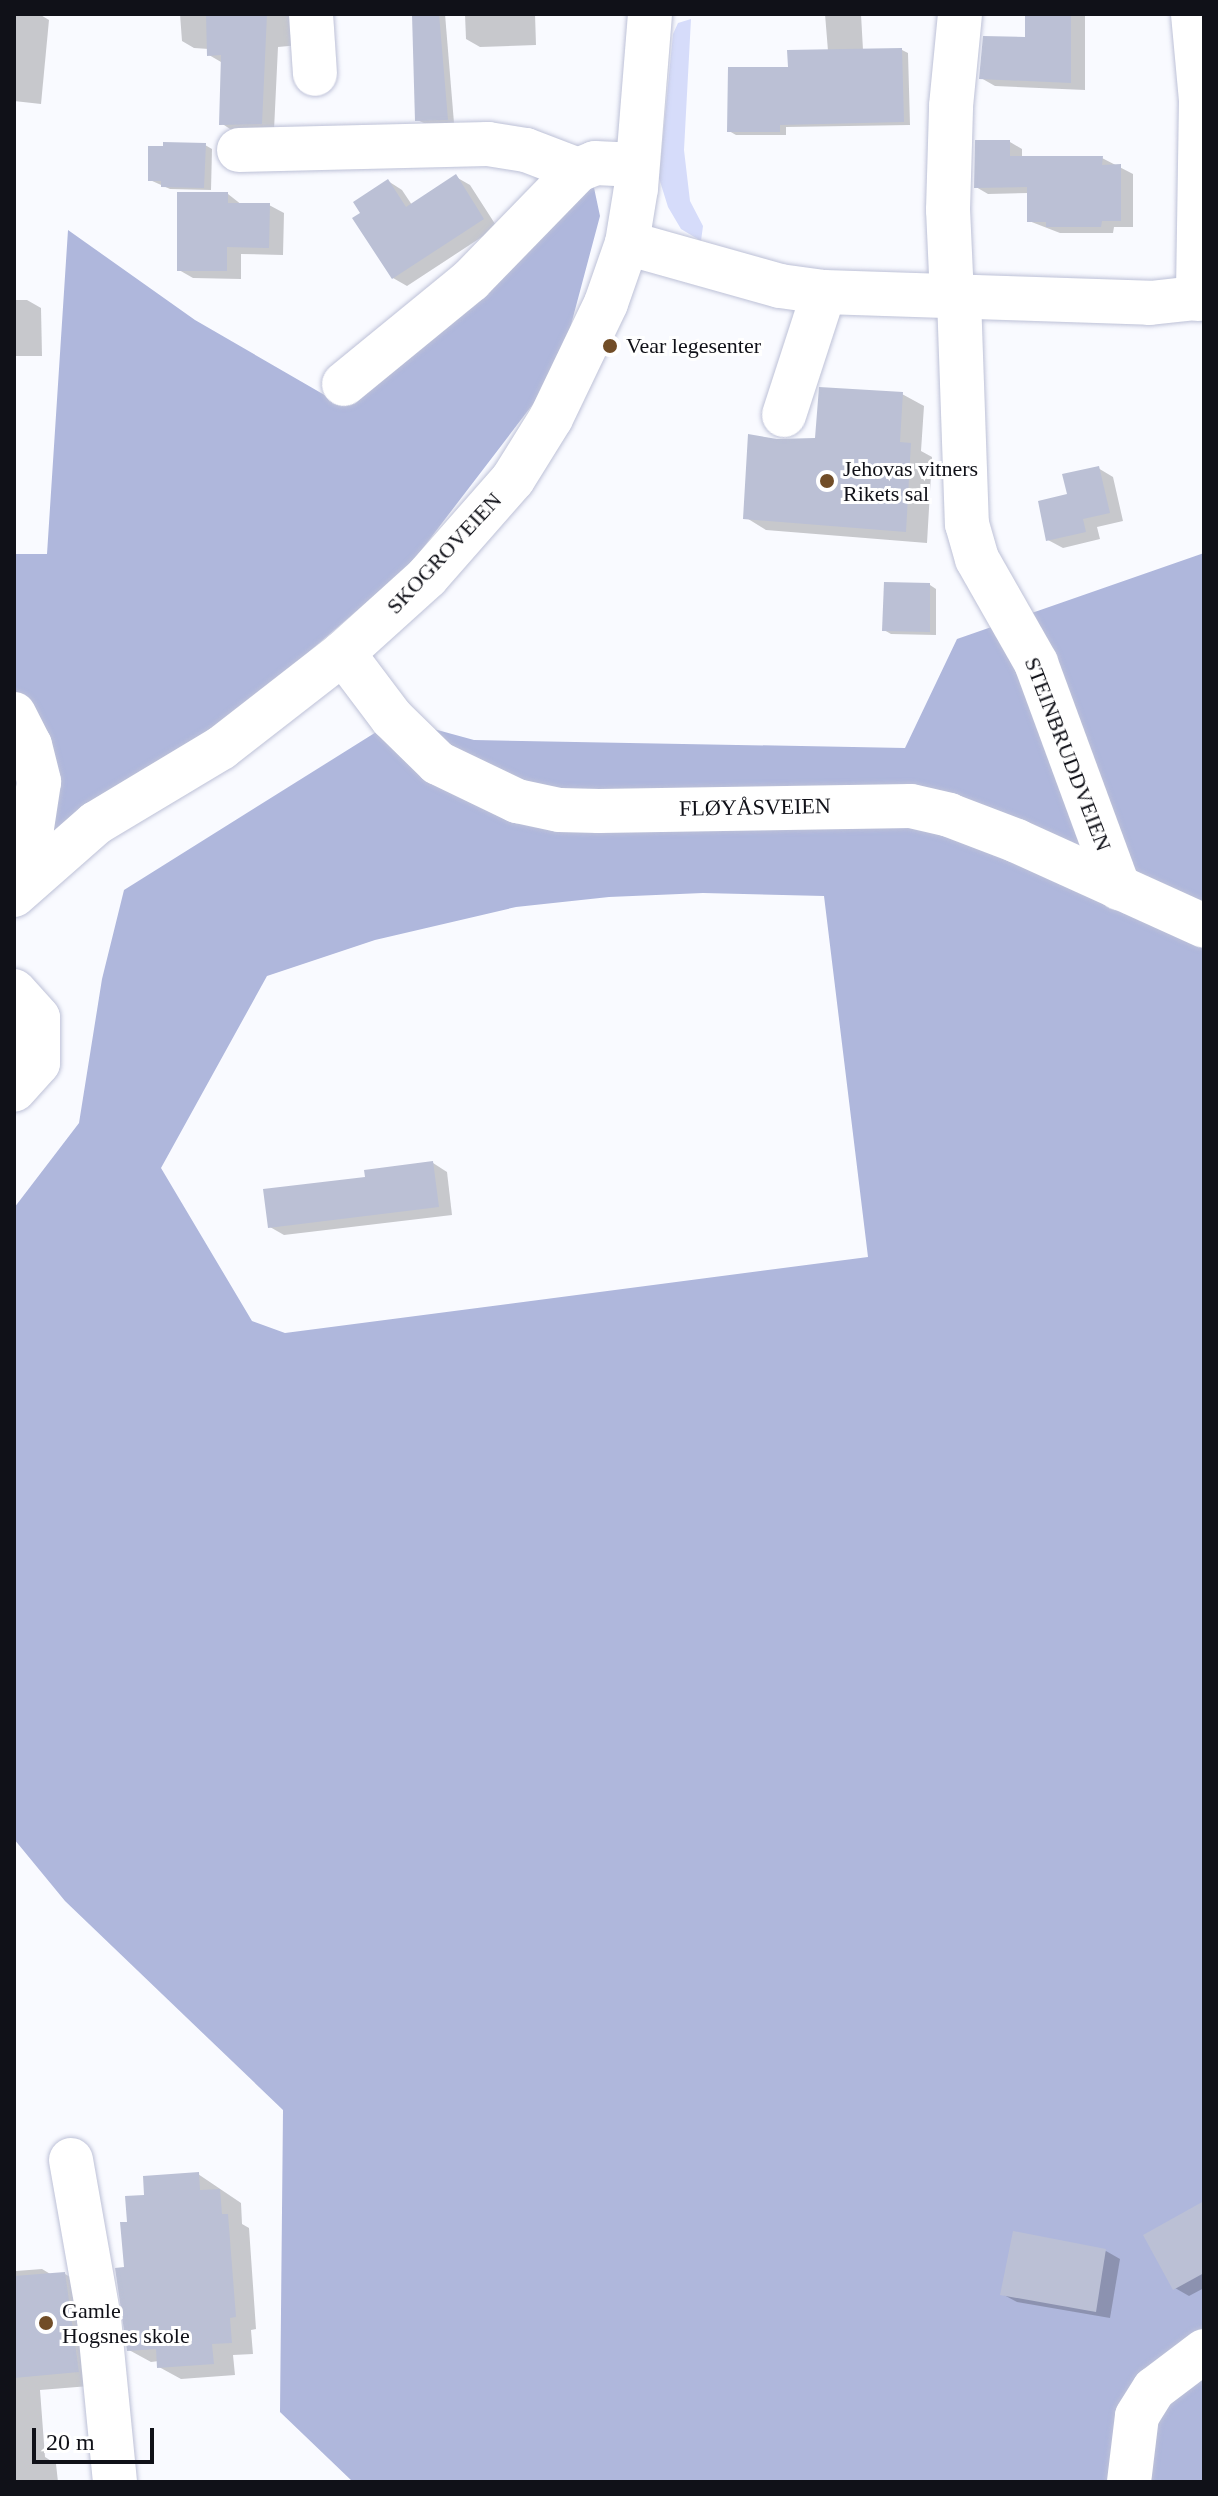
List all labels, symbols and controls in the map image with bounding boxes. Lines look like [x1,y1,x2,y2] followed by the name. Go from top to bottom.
[626,333,761,359] place label: Vear legesenter
[601,337,619,355] marker: Vear legesenter
[843,455,978,506] place label: Jehovas vitners Rikets sal
[818,472,836,490] marker: Jehovas vitners Rikets sal
[381,487,507,619] street label: SKOGROVEIEN
[1019,653,1117,855] street label: STEINBRUDDVEIEN
[679,792,831,822] street label: FLØYÅSVEIEN
[62,2297,190,2348] place label: Gamle Hogsnes skole
[37,2314,55,2332] marker: Gamle Hogsnes skole
[36,2412,158,2462] scale bar
[46,2429,95,2455] text: 20 m

